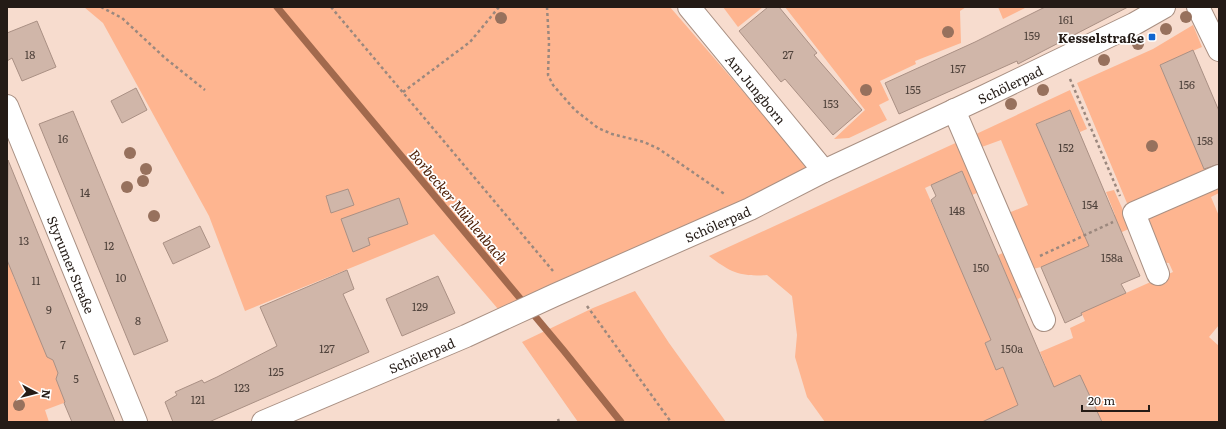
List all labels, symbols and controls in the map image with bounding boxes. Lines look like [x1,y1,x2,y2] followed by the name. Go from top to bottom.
[1059,11,1074,27] house number: 161
[1024,27,1040,43] house number: 159
[1058,28,1144,47] place label: Kesselstraße
[1147,32,1157,42] marker: Kesselstraße
[25,46,35,62] house number: 18
[782,46,794,62] house number: 27
[722,50,791,128] street label: Am Jungborn
[950,60,966,76] house number: 157
[974,60,1046,108] street label: Schölerpad
[1179,76,1195,92] house number: 156
[905,81,921,97] house number: 155
[823,95,839,111] house number: 153
[58,130,68,146] house number: 16
[1197,132,1213,148] house number: 158
[1058,139,1074,155] house number: 152
[405,144,514,268] water label: Borbecker Mühlenbach
[80,184,90,200] house number: 14
[1082,196,1098,212] house number: 154
[682,201,753,246] street label: Schölerpad
[949,202,965,218] house number: 148
[43,213,100,316] street label: Styrumer Straße
[19,232,29,248] house number: 13
[104,237,114,253] house number: 12
[1101,249,1123,265] house number: 158a
[973,259,989,275] house number: 150
[116,269,126,285] house number: 10
[32,272,41,288] house number: 11
[412,298,428,314] house number: 129
[46,301,52,317] house number: 9
[135,312,141,328] house number: 8
[385,332,457,377] street label: Schölerpad
[60,336,66,352] house number: 7
[319,340,335,356] house number: 127
[1001,340,1023,356] house number: 150a
[268,363,284,379] house number: 125
[73,370,79,386] house number: 5
[16,373,56,413] north arrow
[234,379,250,395] house number: 123
[1082,387,1149,413] scale bar
[38,389,55,400] text: N
[191,391,206,407] house number: 121
[1088,391,1115,409] text: 20 m

